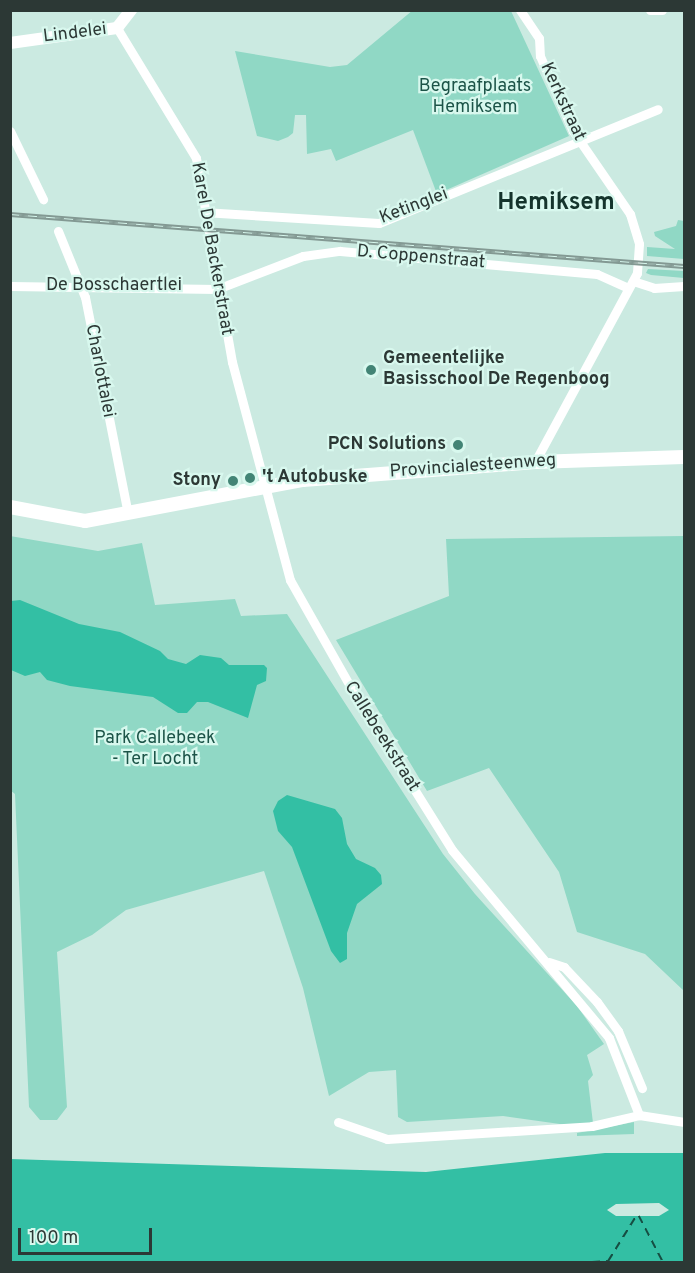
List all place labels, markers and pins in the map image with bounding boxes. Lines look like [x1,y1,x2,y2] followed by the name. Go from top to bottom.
[383,349,610,392] place label: Gemeentelijke Basisschool De Regenboog
[364,363,378,377] marker: Gemeentelijke Basisschool De Regenboog
[328,434,446,456] place label: PCN Solutions
[451,438,465,452] marker: PCN Solutions
[262,467,368,489] place label: 't Autobuske
[172,470,221,492] place label: Stony
[243,471,257,485] marker: 't Autobuske
[226,474,240,488] marker: Stony

